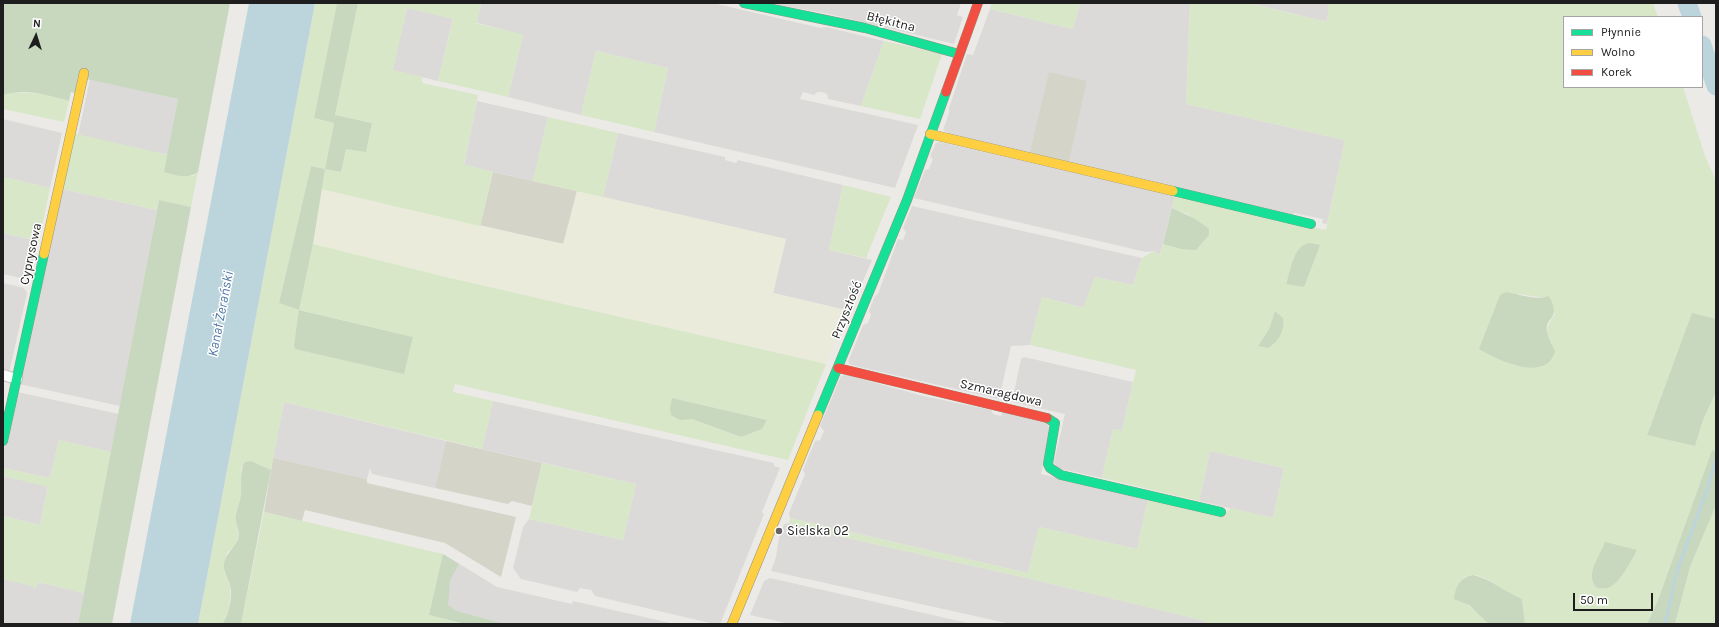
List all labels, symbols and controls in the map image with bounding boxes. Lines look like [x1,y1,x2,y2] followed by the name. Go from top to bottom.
[865,8,917,36] street label: Błękitna
[16,16,56,56] north arrow
[1563,16,1703,88] legend
[32,17,41,30] text: N
[1601,25,1641,39] text: Płynnie
[1601,45,1635,59] text: Wolno
[1601,65,1632,79] text: Korek
[17,222,45,286] street label: Cyprysowa
[204,270,238,358] water label: Kanał Żerański
[828,279,866,341] street label: Przyszłość
[958,376,1044,410] street label: Szmaragdowa
[787,523,849,539] place label: Sielska 02
[774,526,784,536] marker: Sielska 02
[1575,585,1655,611] scale bar
[1580,593,1608,607] text: 50 m

